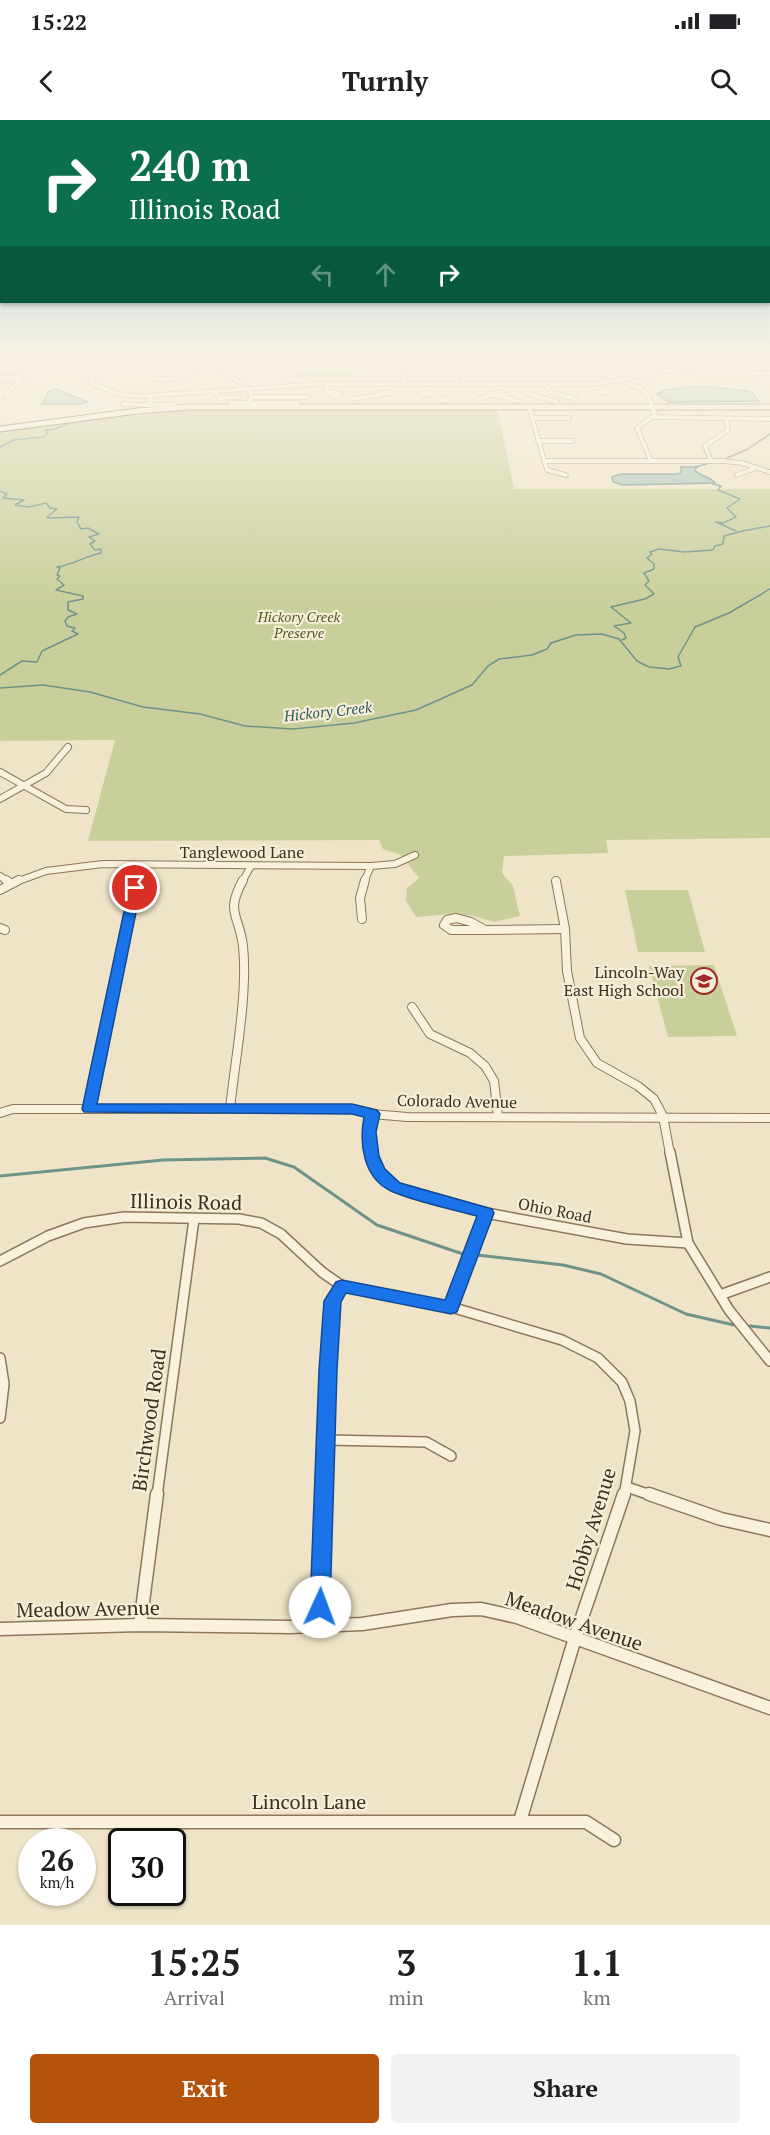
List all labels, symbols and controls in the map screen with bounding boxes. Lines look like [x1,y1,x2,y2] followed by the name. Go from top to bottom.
[30,7,87,36] text: 15:22
[342,63,428,99] text: Turnly
[30,65,63,98] icon: back
[707,65,740,98] icon: search
[129,137,250,193] text: 240 m
[30,144,108,222] icon: right
[129,191,280,227] text: Illinois Road
[306,258,339,291] icon: left
[369,258,402,291] icon: ahead
[432,258,465,291] icon: right
[257,607,341,642] park label: Hickory Creek Preserve
[282,696,374,726] water label: Hickory Creek
[180,841,304,863] street label: Tanglewood Lane
[109,862,160,913] pin
[118,871,151,904] icon: arrive
[564,961,685,1001] place label: Lincoln-Way East High School
[689,966,719,996] school or university icon: Lincoln-Way East High School
[397,1089,517,1113] street label: Colorado Avenue
[130,1187,242,1216] street label: Illinois Road
[516,1192,594,1228] street label: Ohio Road
[125,1347,172,1493] street label: Birchwood Road
[559,1464,622,1594] street label: Hobby Avenue
[288,1575,352,1639] position arrow
[502,1584,647,1657] street label: Meadow Avenue
[16,1594,160,1623] street label: Meadow Avenue
[252,1788,366,1815] street label: Lincoln Lane
[108,1828,186,1906] speed limit sign: 30
[40,1840,74,1880] text: 26
[40,1872,74,1892] text: km/h
[147,1939,241,1986] text: 15:25
[396,1939,416,1986] text: 3
[571,1939,623,1986] text: 1.1
[164,1984,225,2011] text: Arrival
[389,1984,424,2011] text: min
[583,1984,611,2011] text: km
[30,2054,379,2123] button: Exit
[391,2054,740,2123] button: Share

